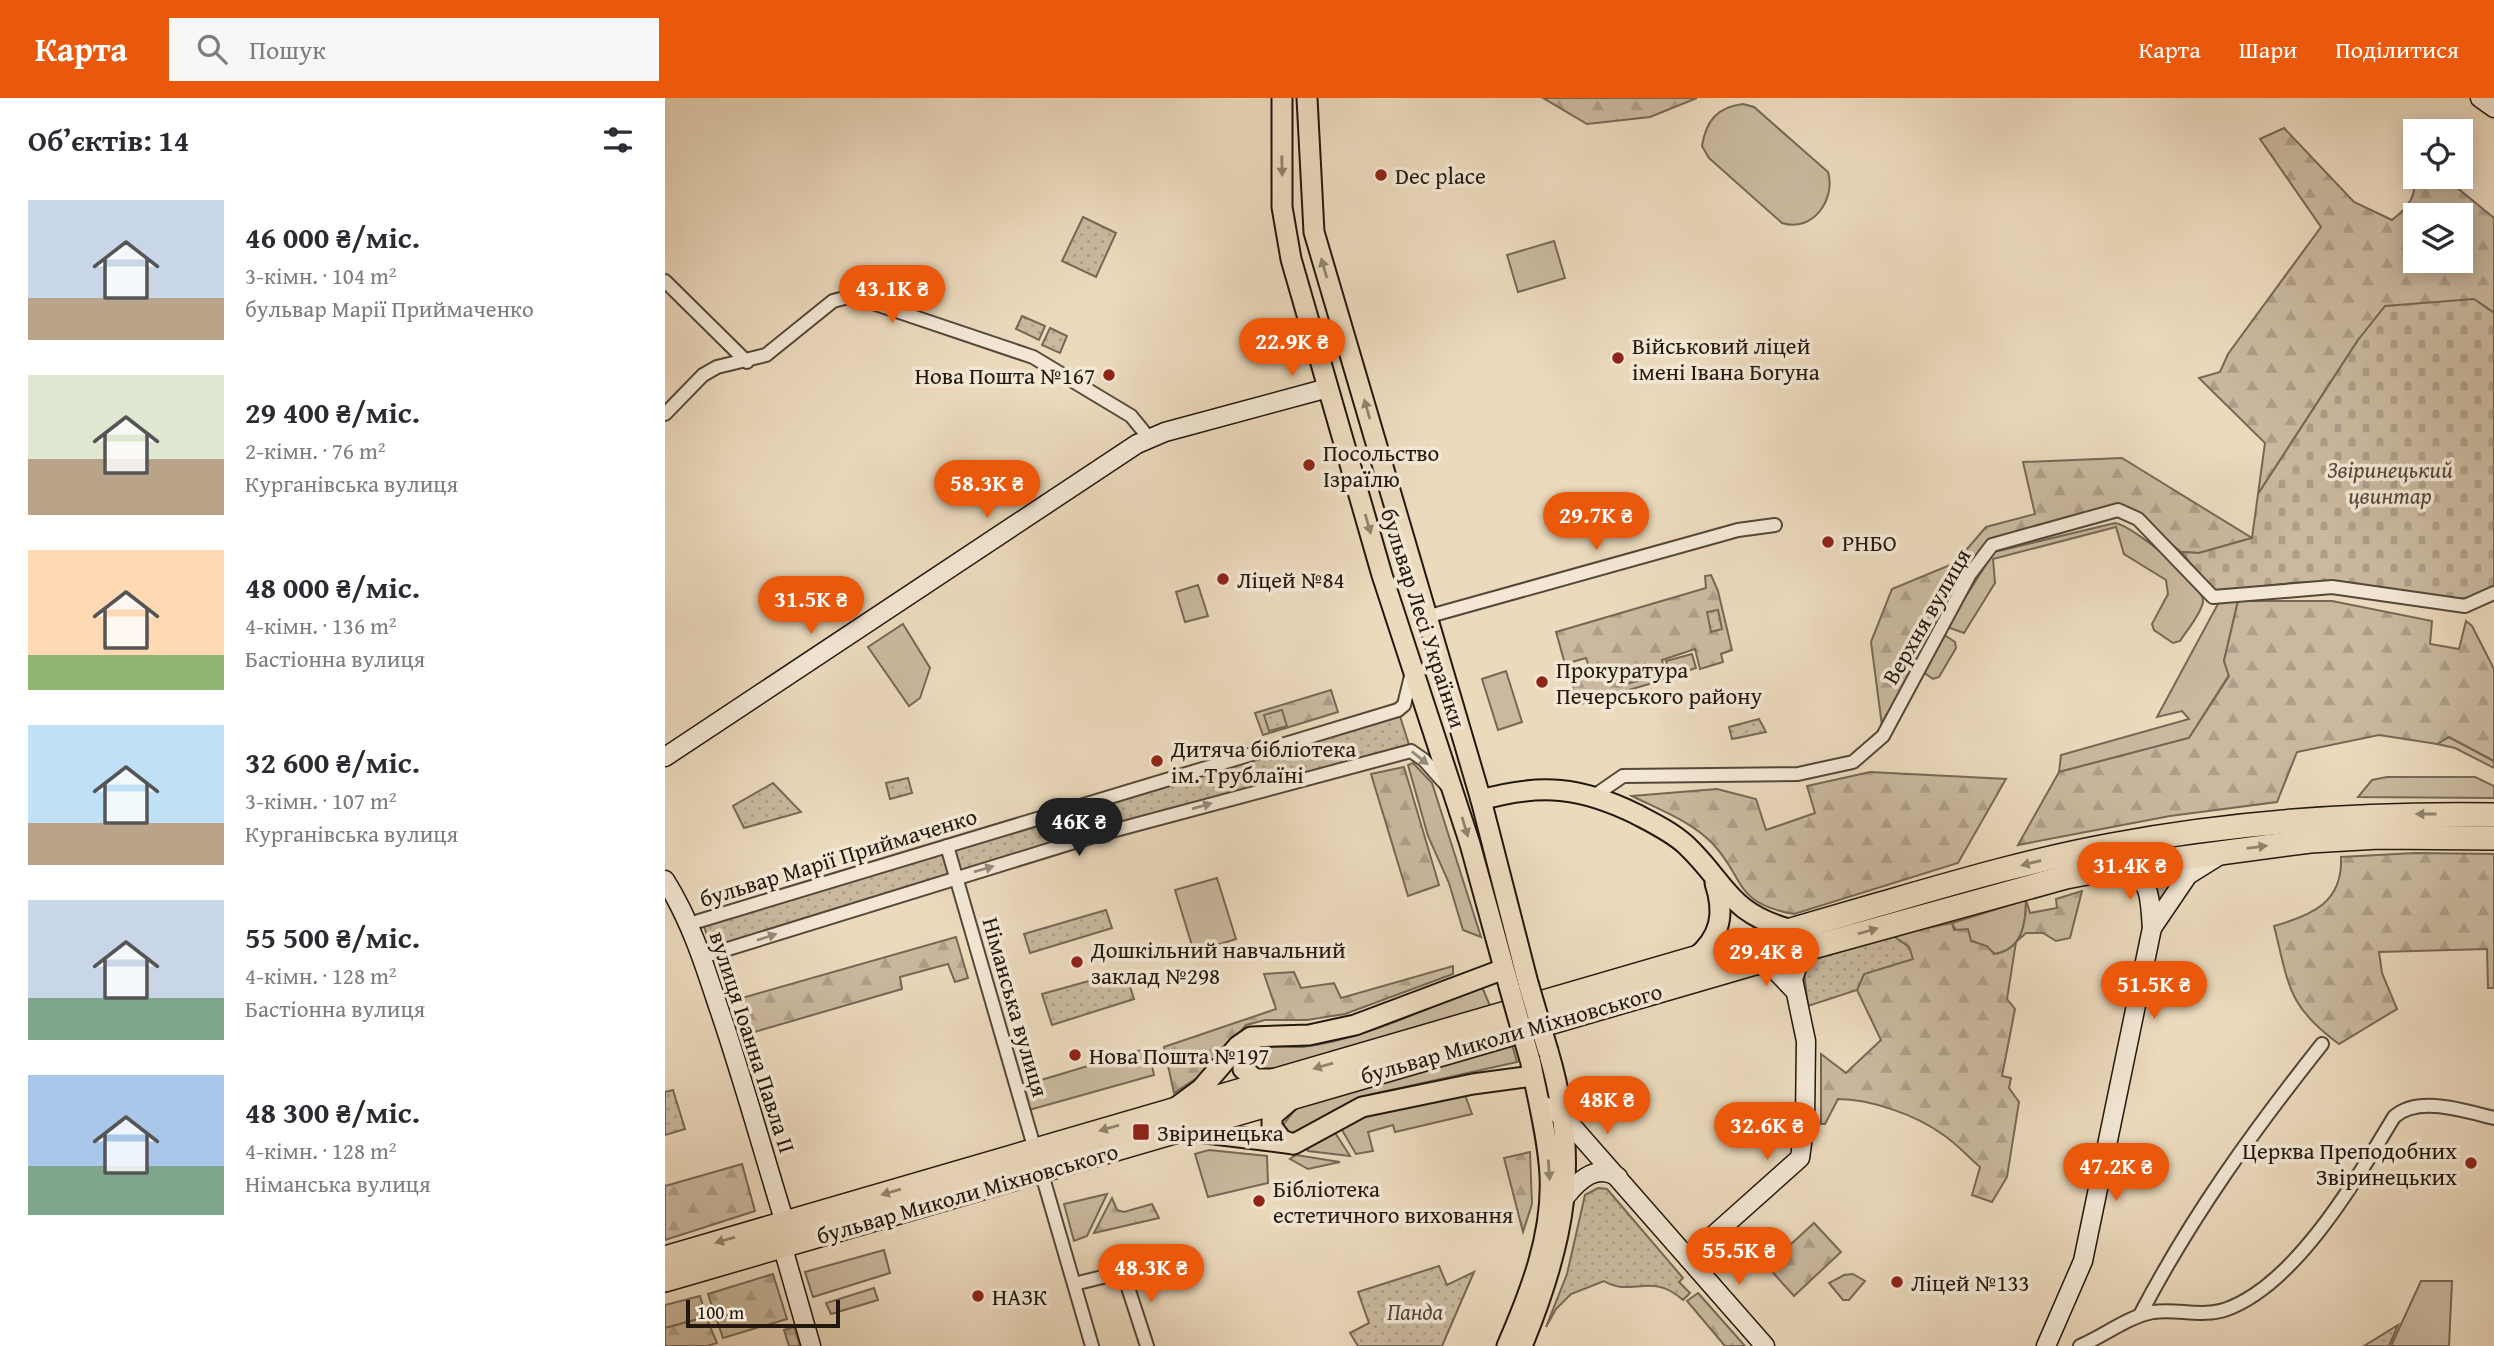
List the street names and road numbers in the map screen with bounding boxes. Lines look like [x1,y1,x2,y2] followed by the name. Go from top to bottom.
[1373,504,1475,732] street label: бульвар Лесі Українки
[1874,542,1978,690] street label: Верхня вулиця
[695,799,981,915] street label: бульвар Марії Приймаченко
[975,913,1058,1101] street label: Німанська вулиця
[702,927,804,1157] street label: вулиця Іоанна Павла II
[1356,974,1666,1092] street label: бульвар Миколи Міхновського
[812,1134,1122,1252] street label: бульвар Миколи Міхновського

